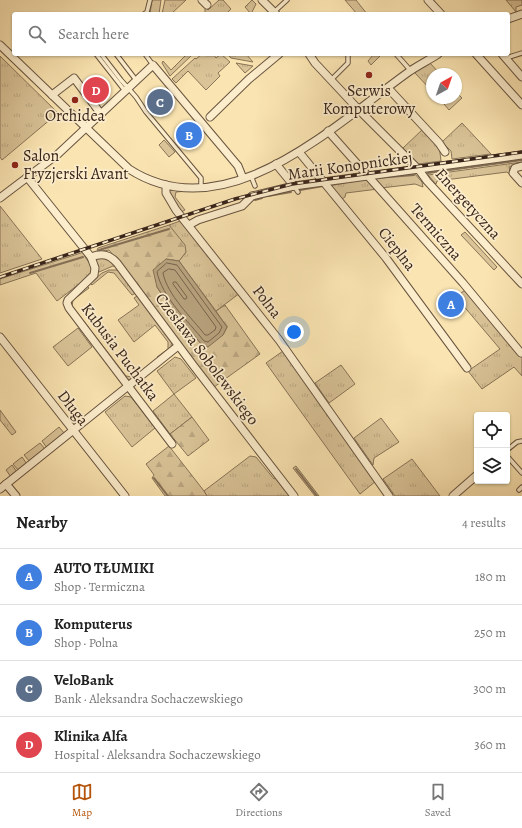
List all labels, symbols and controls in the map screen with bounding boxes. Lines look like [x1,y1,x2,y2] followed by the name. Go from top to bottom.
[12,12,510,56] search box
[26,23,48,45] icon: search
[58,24,129,44] text: Search here
[426,68,462,104] north arrow
[364,70,374,80] marker: Serwis Komputerowy
[83,75,109,105] pin: D
[323,80,416,120] place label: Serwis Komputerowy
[147,87,173,117] pin: C
[70,95,80,105] marker: Orchidea
[45,105,106,127] place label: Orchidea
[176,120,202,150] pin: B
[23,145,129,185] place label: Salon Fryzjerski Avant
[286,146,414,186] street label: Marii Konopnickiej
[10,160,20,170] marker: Salon Fryzjerski Avant
[430,164,506,245] street label: Energetyczna
[405,199,467,266] street label: Termiczna
[373,223,421,276] street label: Cieplna
[247,281,287,323] street label: Polna
[150,288,264,430] street label: Czesława Sobolewskiego
[438,289,464,319] pin: A
[76,299,164,406] street label: Kubusia Puchatka
[284,322,304,342] your location
[52,386,94,431] street label: Długa
[474,412,510,484] map controls
[474,412,510,448] button: locate
[474,448,510,484] button: layers
[16,511,67,534] text: Nearby
[462,514,506,531] text: 4 results
[54,558,154,578] text: AUTO TŁUMIKI
[25,568,33,585] text: A
[475,568,506,585] text: 180 m
[54,578,145,595] text: Shop · Termiczna
[54,614,132,634] text: Komputerus
[25,624,33,641] text: B
[474,624,506,641] text: 250 m
[54,634,118,651] text: Shop · Polna
[54,670,113,690] text: VeloBank
[25,680,33,697] text: C
[473,680,506,697] text: 300 m
[54,690,243,707] text: Bank · Aleksandra Sochaczewskiego
[54,726,128,746] text: Klinika Alfa
[24,736,34,753] text: D
[474,736,506,753] text: 360 m
[54,746,261,763] text: Hospital · Aleksandra Sochaczewskiego
[71,781,93,820] tab: Map
[235,781,283,820] tab: Directions
[425,781,451,820] tab: Saved

